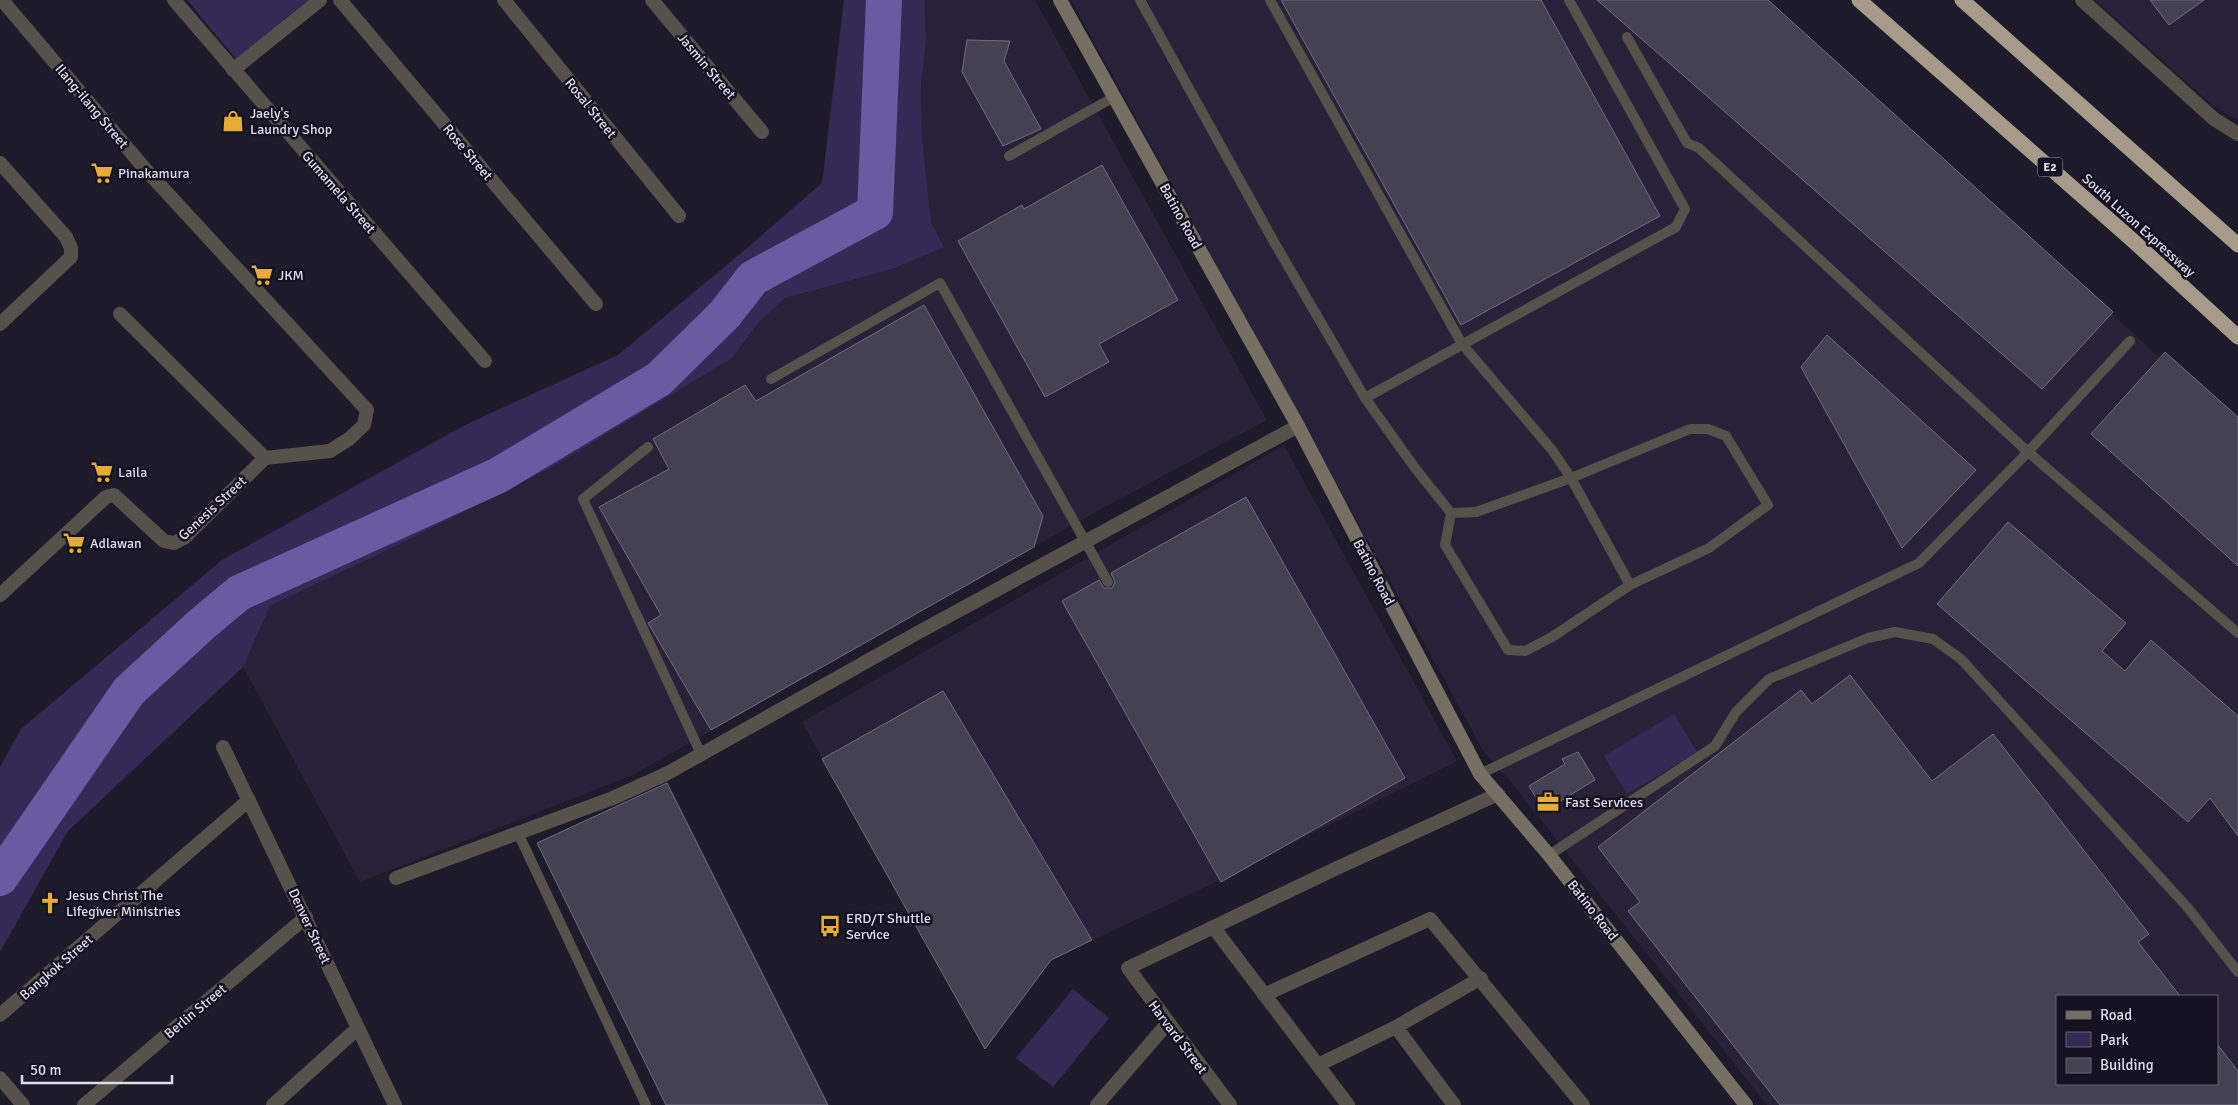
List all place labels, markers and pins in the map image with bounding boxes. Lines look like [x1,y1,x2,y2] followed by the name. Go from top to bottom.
[250,105,332,138] place label: Jaely's Laundry Shop
[220,108,246,134] shop icon: Jaely's Laundry Shop
[89,160,115,186] supermarket icon: Pinakamura
[118,165,190,182] place label: Pinakamura
[249,262,275,288] supermarket icon: JKM
[278,267,304,284] place label: JKM
[89,459,115,485] supermarket icon: Laila
[118,464,147,481] place label: Laila
[61,530,87,556] supermarket icon: Adlawan
[90,535,142,552] place label: Adlawan
[1535,789,1561,815] office icon: Fast Services
[1565,794,1643,811] place label: Fast Services
[66,887,181,920] place label: Jesus Christ The Lifegiver Ministries
[37,890,63,916] church icon: Jesus Christ The Lifegiver Ministries
[846,910,931,943] place label: ERD/T Shuttle Service
[817,913,843,939] bus stop icon: ERD/T Shuttle Service

